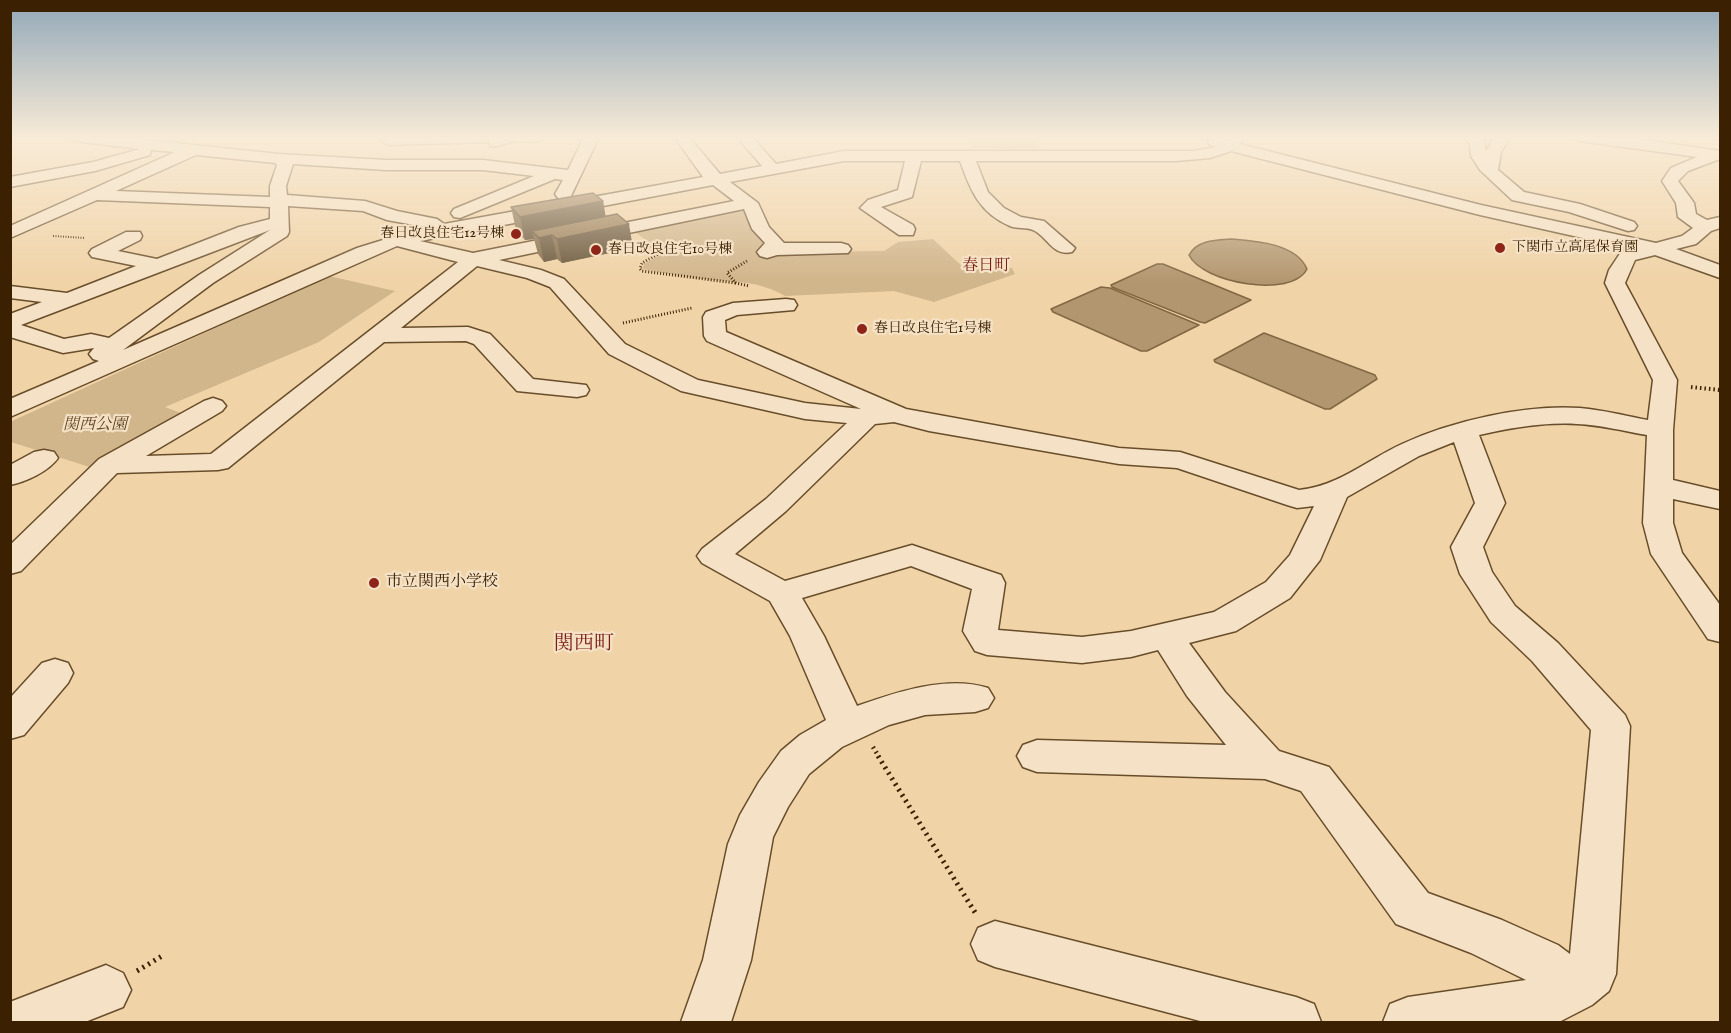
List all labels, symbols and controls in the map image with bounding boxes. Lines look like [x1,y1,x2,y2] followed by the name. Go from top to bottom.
[380,226,504,242] place label: 春日改良住宅12号棟
[509,227,523,241] marker: 春日改良住宅12号棟
[1512,240,1638,256] place label: 下関市立高尾保育園
[1493,241,1507,255] marker: 下関市立高尾保育園
[608,242,732,258] place label: 春日改良住宅10号棟
[589,243,603,257] marker: 春日改良住宅10号棟
[962,257,1010,277] district label: 春日町
[874,321,991,337] place label: 春日改良住宅1号棟
[855,322,869,336] marker: 春日改良住宅1号棟
[63,416,127,436] park label: 関西公園
[386,573,498,593] place label: 市立関西小学校
[367,576,381,590] marker: 市立関西小学校
[554,633,614,657] district label: 関西町

